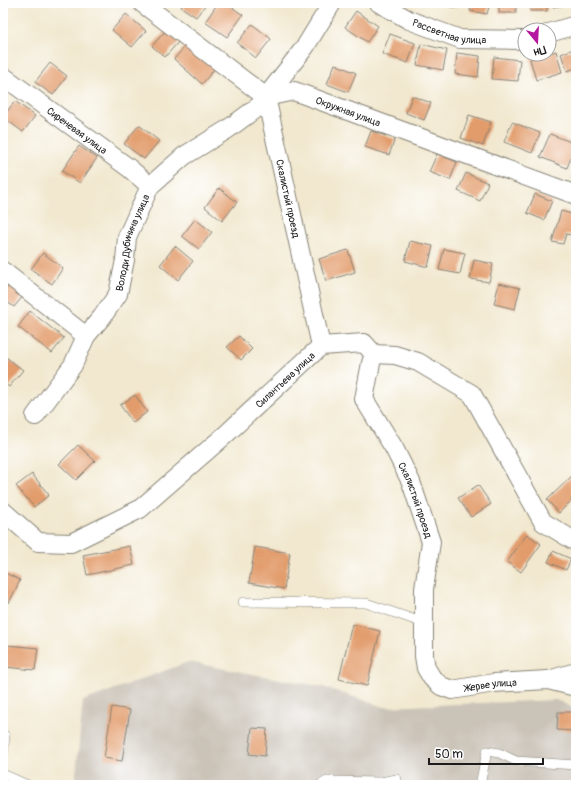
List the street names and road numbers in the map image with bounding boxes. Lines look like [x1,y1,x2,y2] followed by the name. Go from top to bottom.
[411,17,487,46] street label: Рассветная улица
[314,94,382,130] street label: Окружная улица
[44,105,109,157] street label: Сиреневая улица
[273,158,302,239] street label: Скалистый проезд
[114,192,153,292] street label: Володи Дубинина улица
[253,350,318,411] street label: Силантьева улица
[395,460,434,540] street label: Скалистый проезд
[462,677,517,695] street label: Жерве улица

